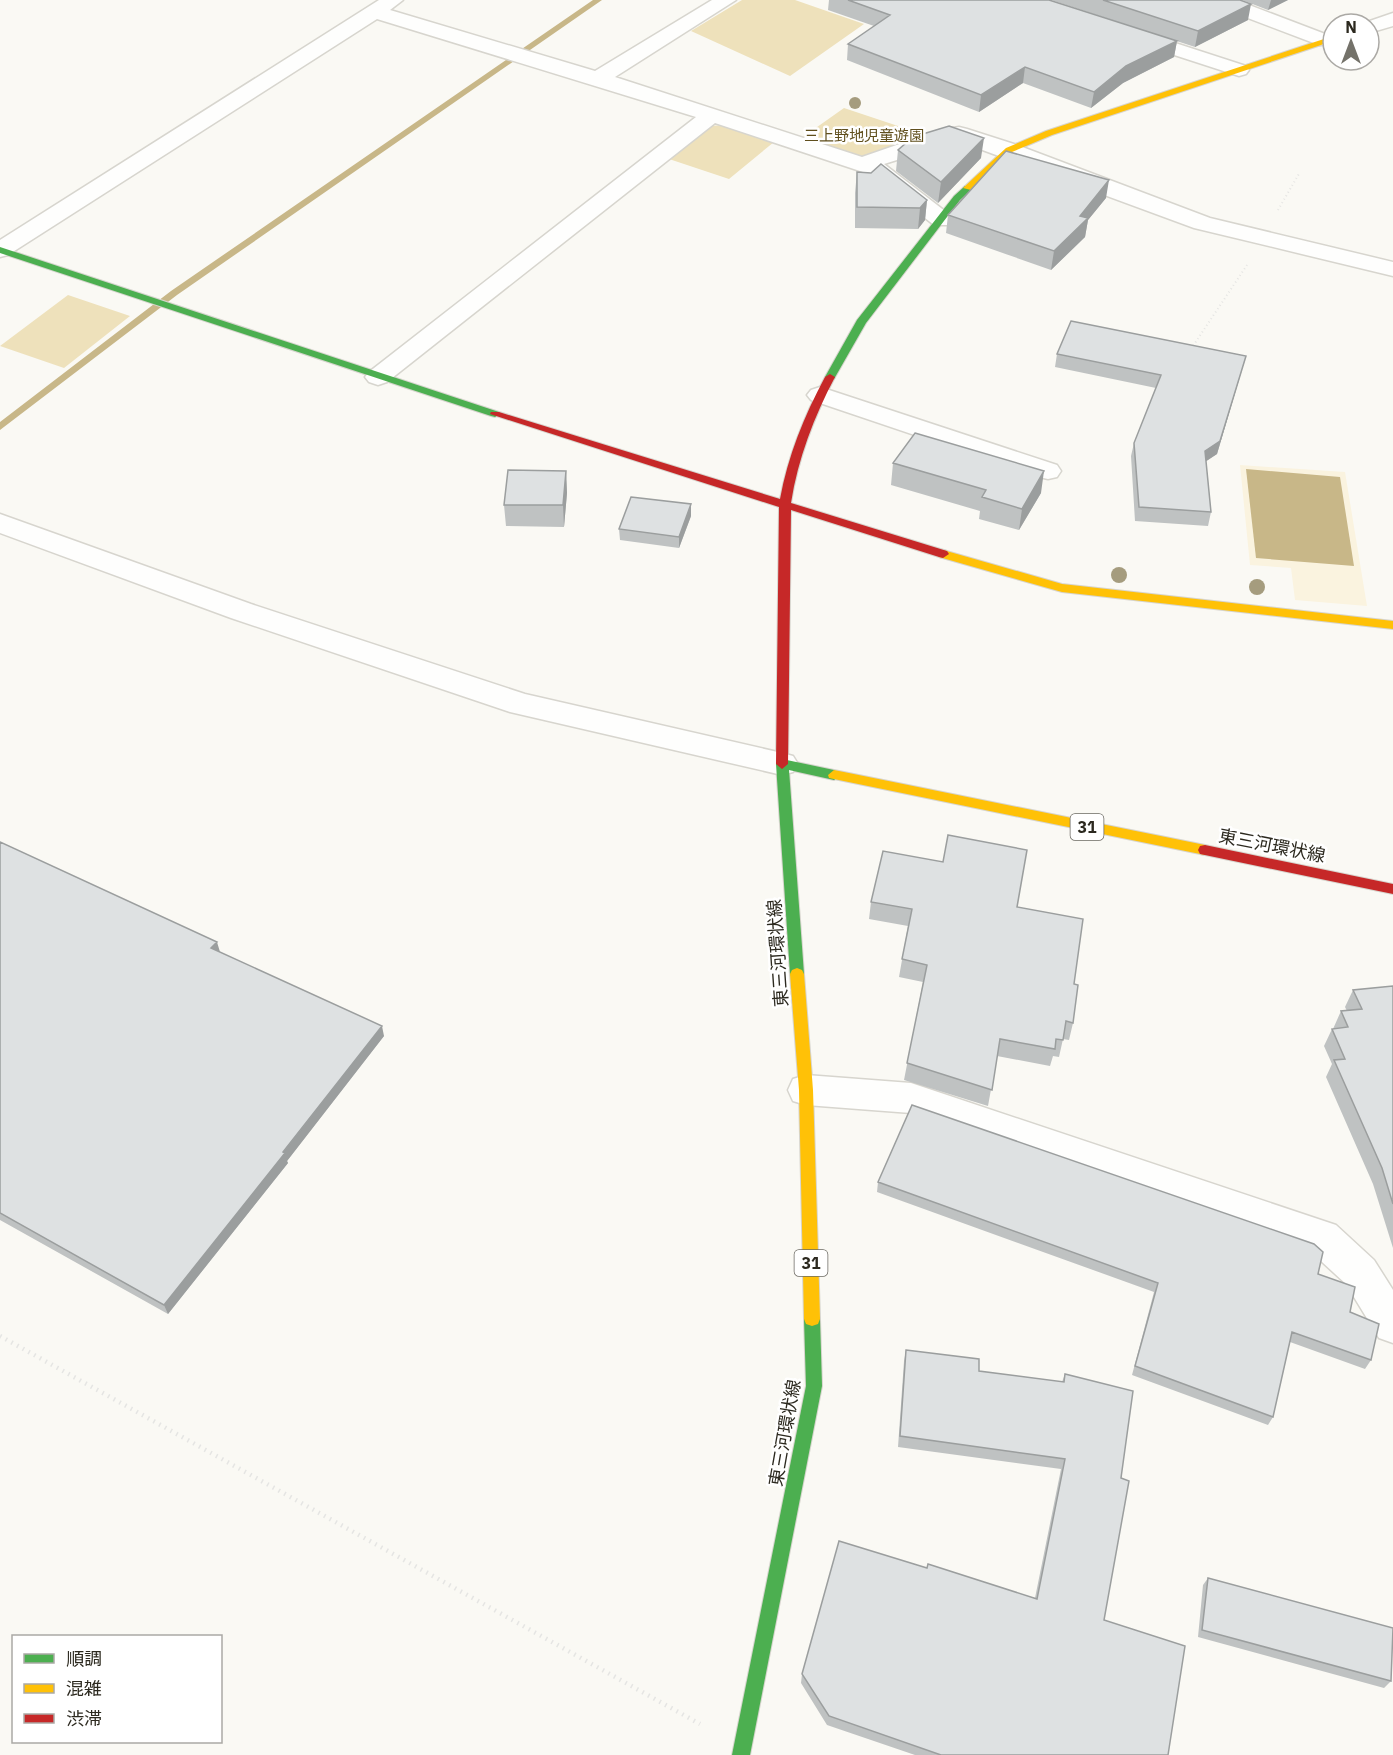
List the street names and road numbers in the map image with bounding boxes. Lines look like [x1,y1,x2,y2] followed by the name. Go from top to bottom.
[1070,814,1104,840] road number: 31
[1217,824,1327,867] street label: 東三河環状線
[762,898,793,1008] street label: 東三河環状線
[794,1250,828,1276] road number: 31
[764,1378,805,1488] street label: 東三河環状線

